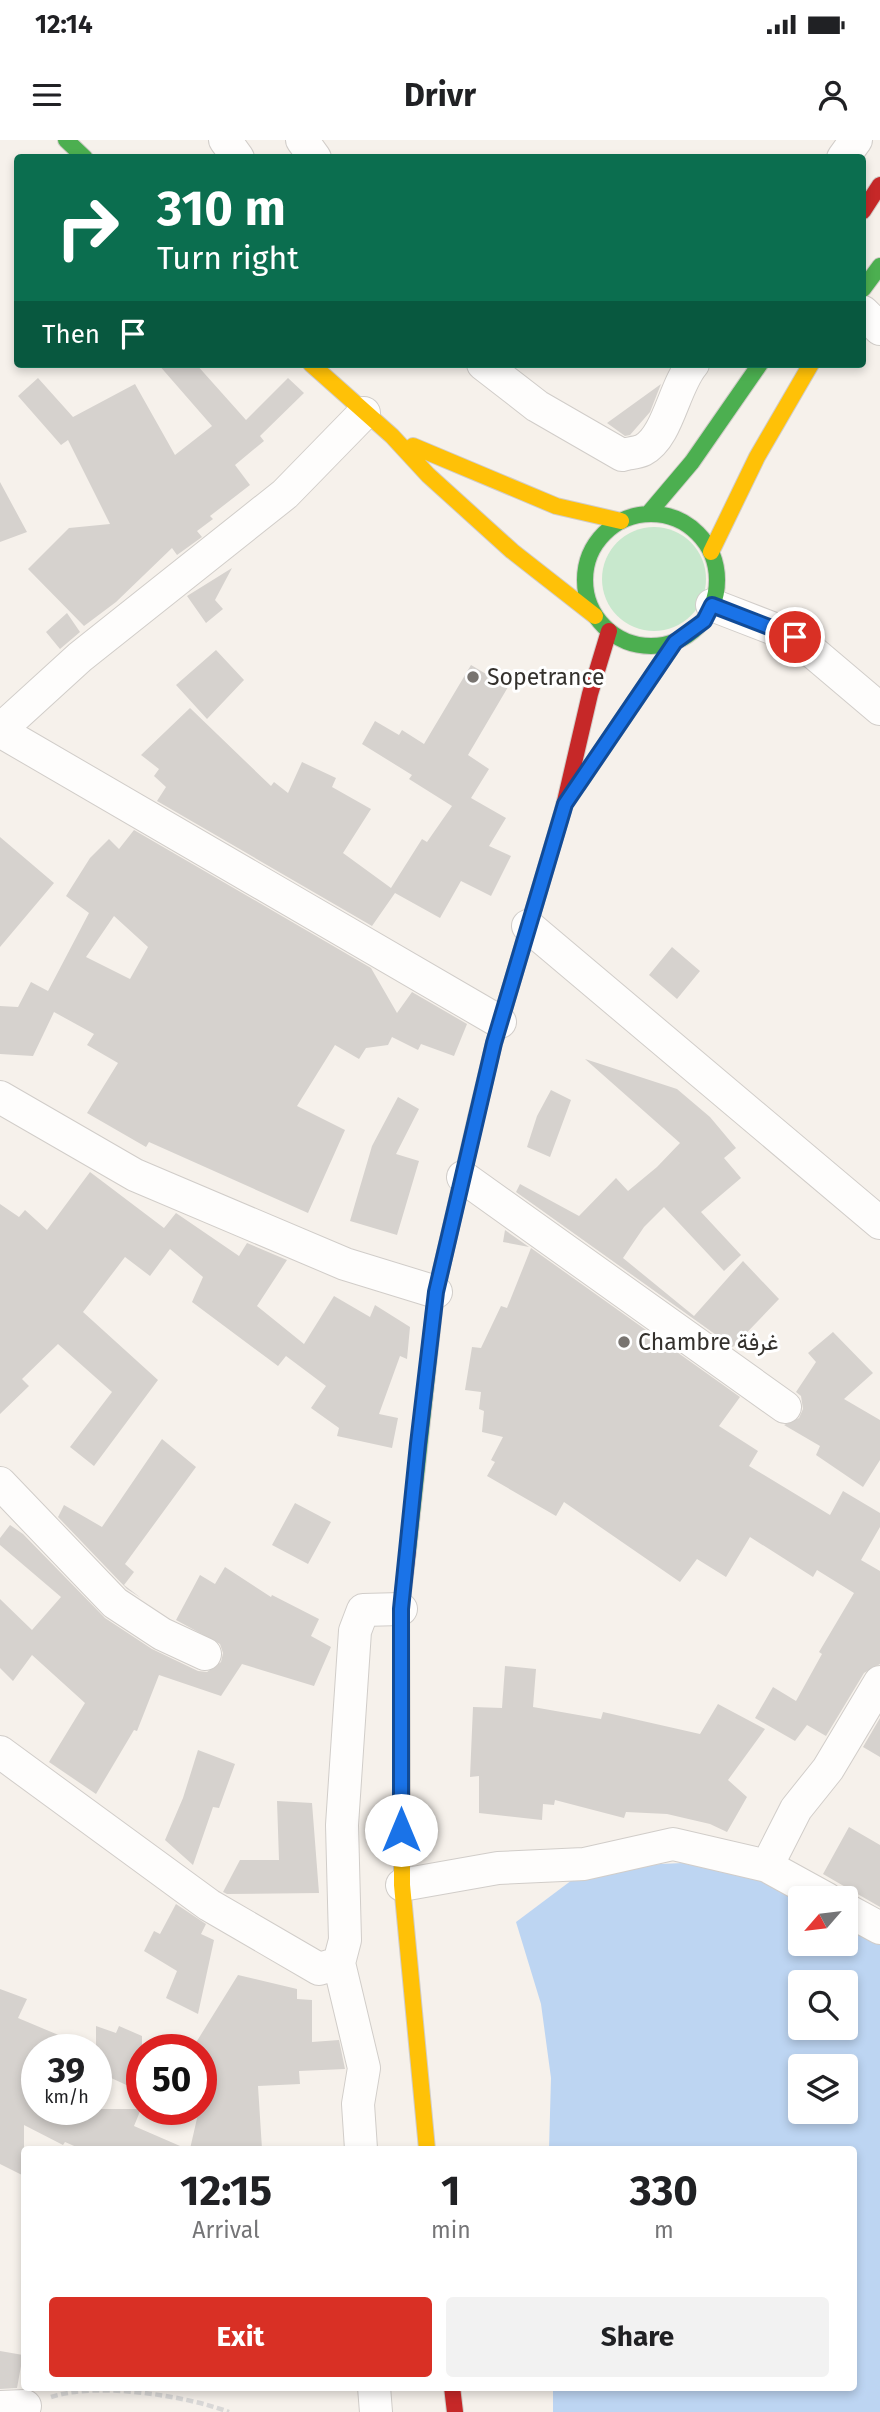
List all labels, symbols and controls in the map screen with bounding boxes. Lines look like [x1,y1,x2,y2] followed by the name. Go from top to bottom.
[35,9,93,40] text: 12:14
[28,76,66,114] icon: menu
[404,76,476,114] text: Drivr
[814,76,852,114] icon: person
[157,179,286,238] text: 310 m
[42,182,133,273] icon: right
[157,239,299,277] text: Turn right
[114,315,152,353] icon: arrive
[42,319,100,350] text: Then
[765,607,825,667] pin
[776,618,814,656] icon: arrive
[487,663,605,691] place label: Sopetrance
[465,669,481,685] marker: Sopetrance
[638,1328,779,1357] place label: Chambre غرفة
[616,1334,632,1350] marker: Chambre غرفة
[364,1793,438,1867] position arrow
[788,1886,858,1956] north arrow
[788,1886,858,2124] map controls
[788,1970,858,2040] button: search
[126,2034,217,2125] speed limit sign: 50
[48,2049,85,2091] text: 39
[788,2054,858,2124] button: layers
[44,2086,89,2108] text: km/h
[180,2166,272,2216] text: 12:15
[441,2166,461,2216] text: 1
[630,2166,698,2216] text: 330
[192,2216,260,2244] text: Arrival
[431,2216,471,2244] text: min
[654,2216,674,2244] text: m
[49,2297,432,2377] button: Exit
[446,2297,829,2377] button: Share

